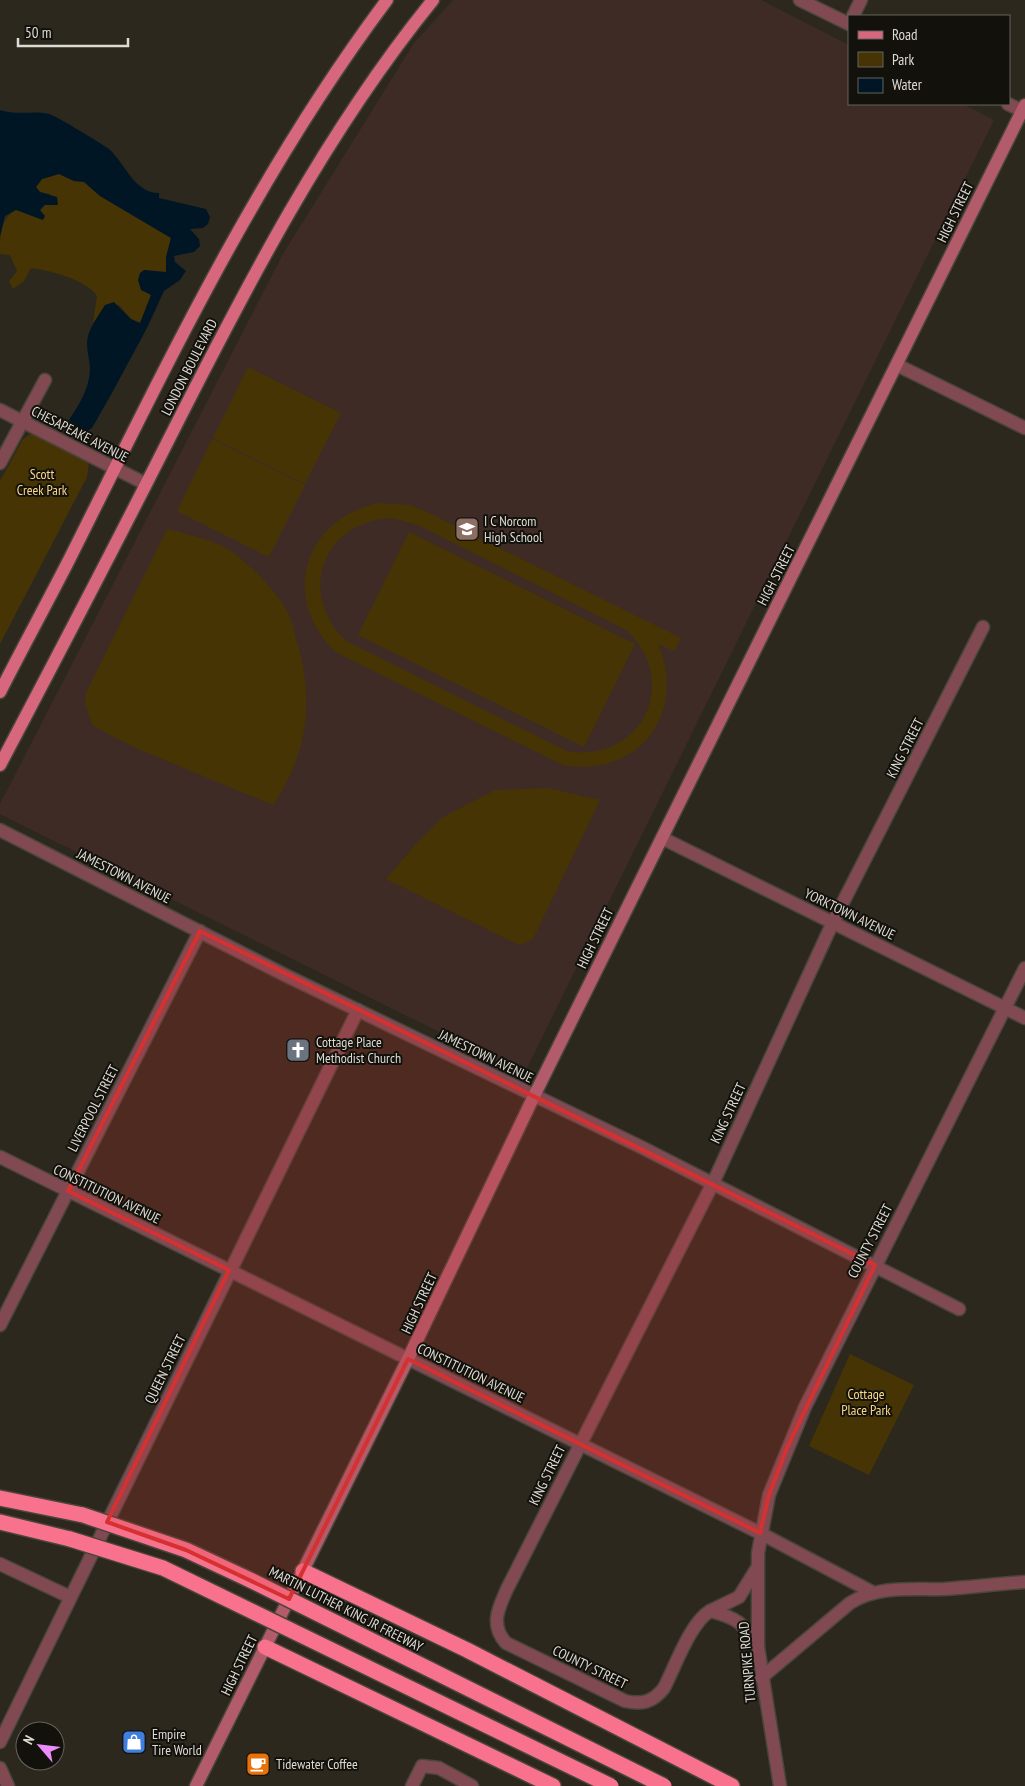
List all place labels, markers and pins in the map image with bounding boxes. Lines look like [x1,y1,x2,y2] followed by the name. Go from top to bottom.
[484,512,543,546] place label: I C Norcom High School
[454,516,480,542] school or university icon: I C Norcom High School
[316,1033,401,1067] place label: Cottage Place Methodist Church
[285,1037,311,1063] church icon: Cottage Place Methodist Church
[152,1725,202,1759] place label: Empire Tire World
[121,1729,147,1755] shop icon: Empire Tire World
[245,1751,271,1777] cafe icon: Tidewater Coffee
[276,1755,358,1773] place label: Tidewater Coffee

